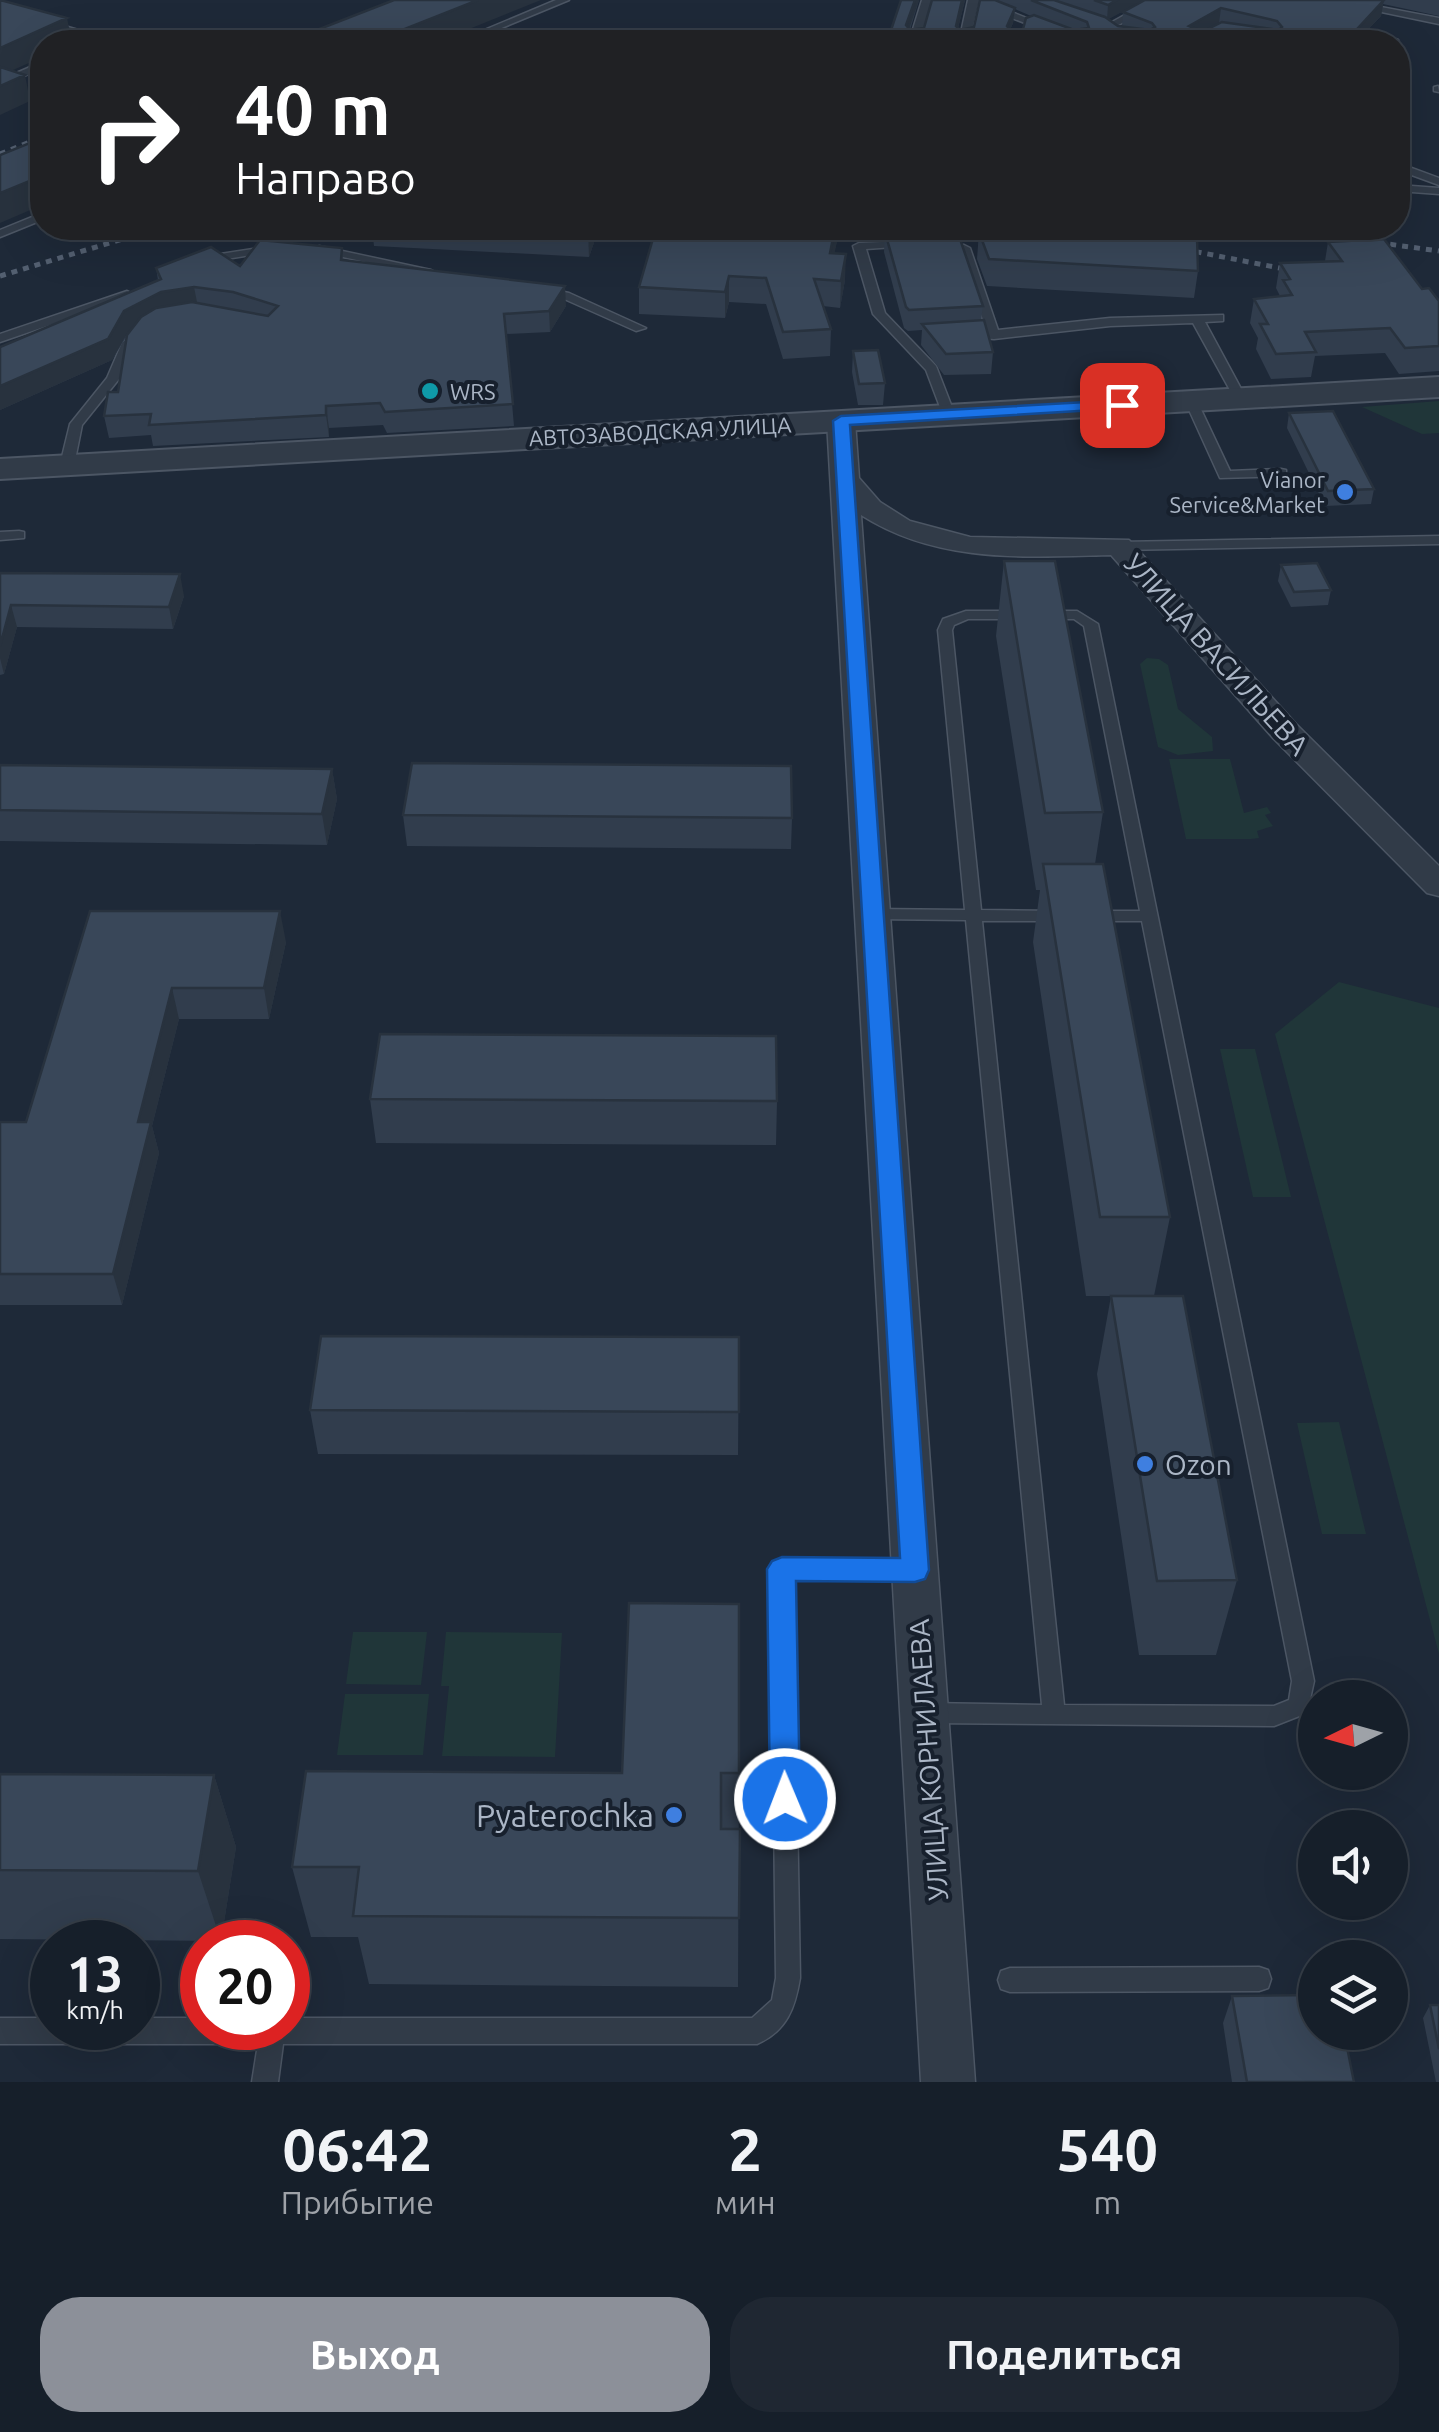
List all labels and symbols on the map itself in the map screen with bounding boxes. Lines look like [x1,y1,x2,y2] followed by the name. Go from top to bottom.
[1080,363,1165,448] pin
[450,379,496,404] place label: WRS
[419,380,441,402] marker: WRS
[528,412,793,450] street label: АВТОЗАВОДСКАЯ УЛИЦА
[1169,467,1326,517] place label: Vianor Service&Market
[1334,481,1356,503] marker: Vianor Service&Market
[1119,547,1315,761] street label: УЛИЦА ВАСИЛЬЕВА
[1165,1449,1232,1480] place label: Ozon
[1134,1453,1156,1475] marker: Ozon
[903,1618,953,1902] street label: УЛИЦА КОРНИЛАЕВА
[1298,1680,1408,1790] north arrow
[733,1747,837,1851] position arrow
[476,1797,654,1833] place label: Pyaterochka
[663,1804,685,1826] marker: Pyaterochka
[180,1920,310,2050] speed limit sign: 20

